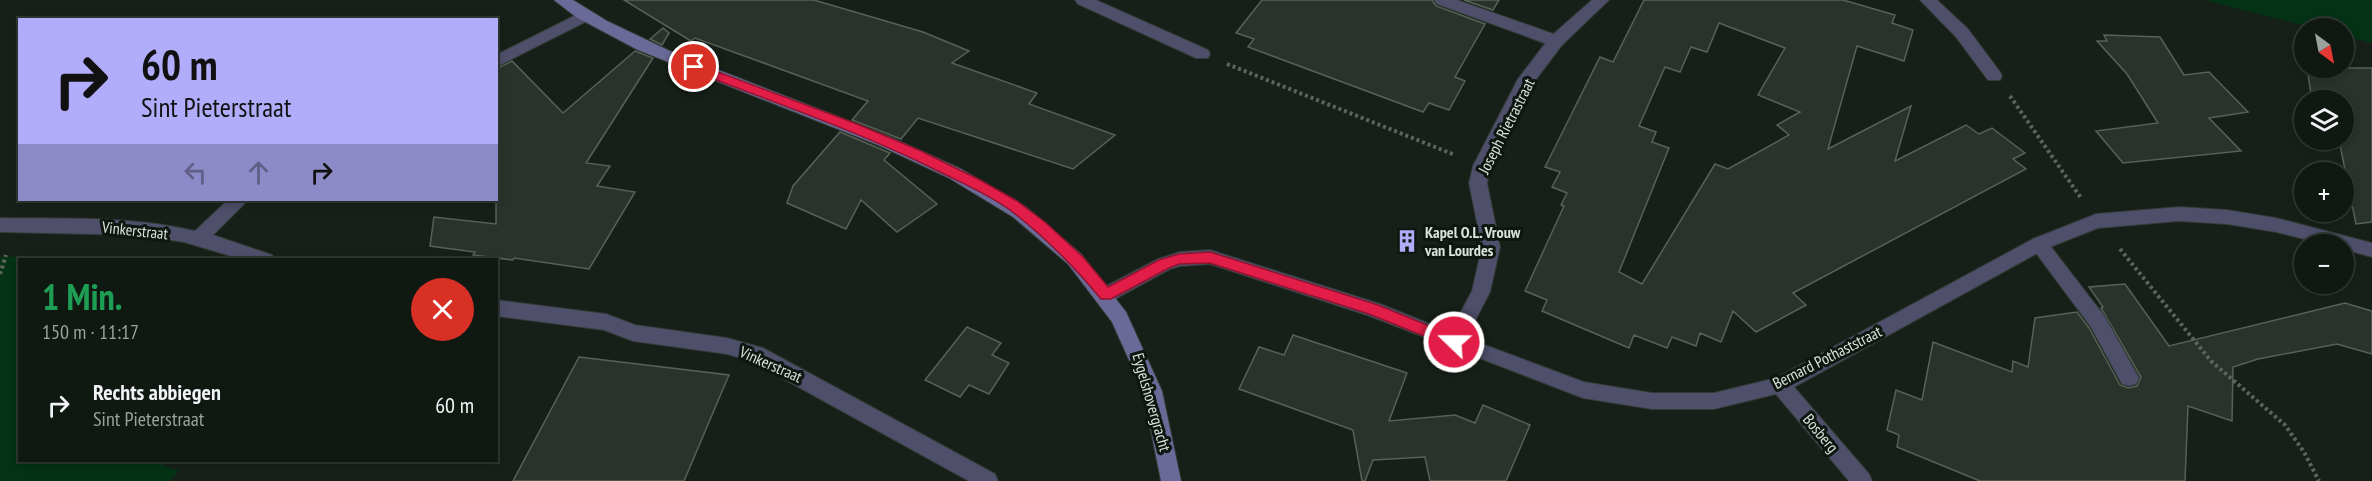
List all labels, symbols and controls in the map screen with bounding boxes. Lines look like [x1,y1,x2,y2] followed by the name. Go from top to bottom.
[2294,18,2354,78] north arrow
[2294,18,2354,294] map controls
[141,37,218,92] text: 60 m
[668,41,719,92] pin
[42,42,120,120] icon: right
[677,50,710,83] icon: arrive
[1473,74,1539,178] street label: Joseph Rietrastraat
[141,90,291,124] text: Sint Pieterstraat
[2294,90,2354,150] button: layers
[179,156,212,189] icon: left
[242,156,275,189] icon: ahead
[305,156,338,189] icon: right
[2294,162,2354,222] button: +
[100,216,170,243] street label: Vinkerstraat
[1424,222,1521,260] place label: Kapel O.L. Vrouw van Lourdes
[1394,228,1420,254] building icon: Kapel O.L. Vrouw van Lourdes
[2294,234,2354,294] button: −
[42,273,122,320] text: 1 Min.
[411,278,474,341] button: close
[1422,310,1486,374] position arrow
[42,319,139,345] text: 150 m · 11:17
[1769,321,1885,393] street label: Bernard Pothaststraat
[736,341,806,387] street label: Vinkerstraat
[1128,351,1176,454] street label: Eygelshovergracht
[93,378,221,406] text: Rechts abbiegen
[42,389,75,422] icon: right
[435,391,474,419] text: 60 m
[93,406,204,432] text: Sint Pieterstraat
[1799,409,1843,457] street label: Bosberg

